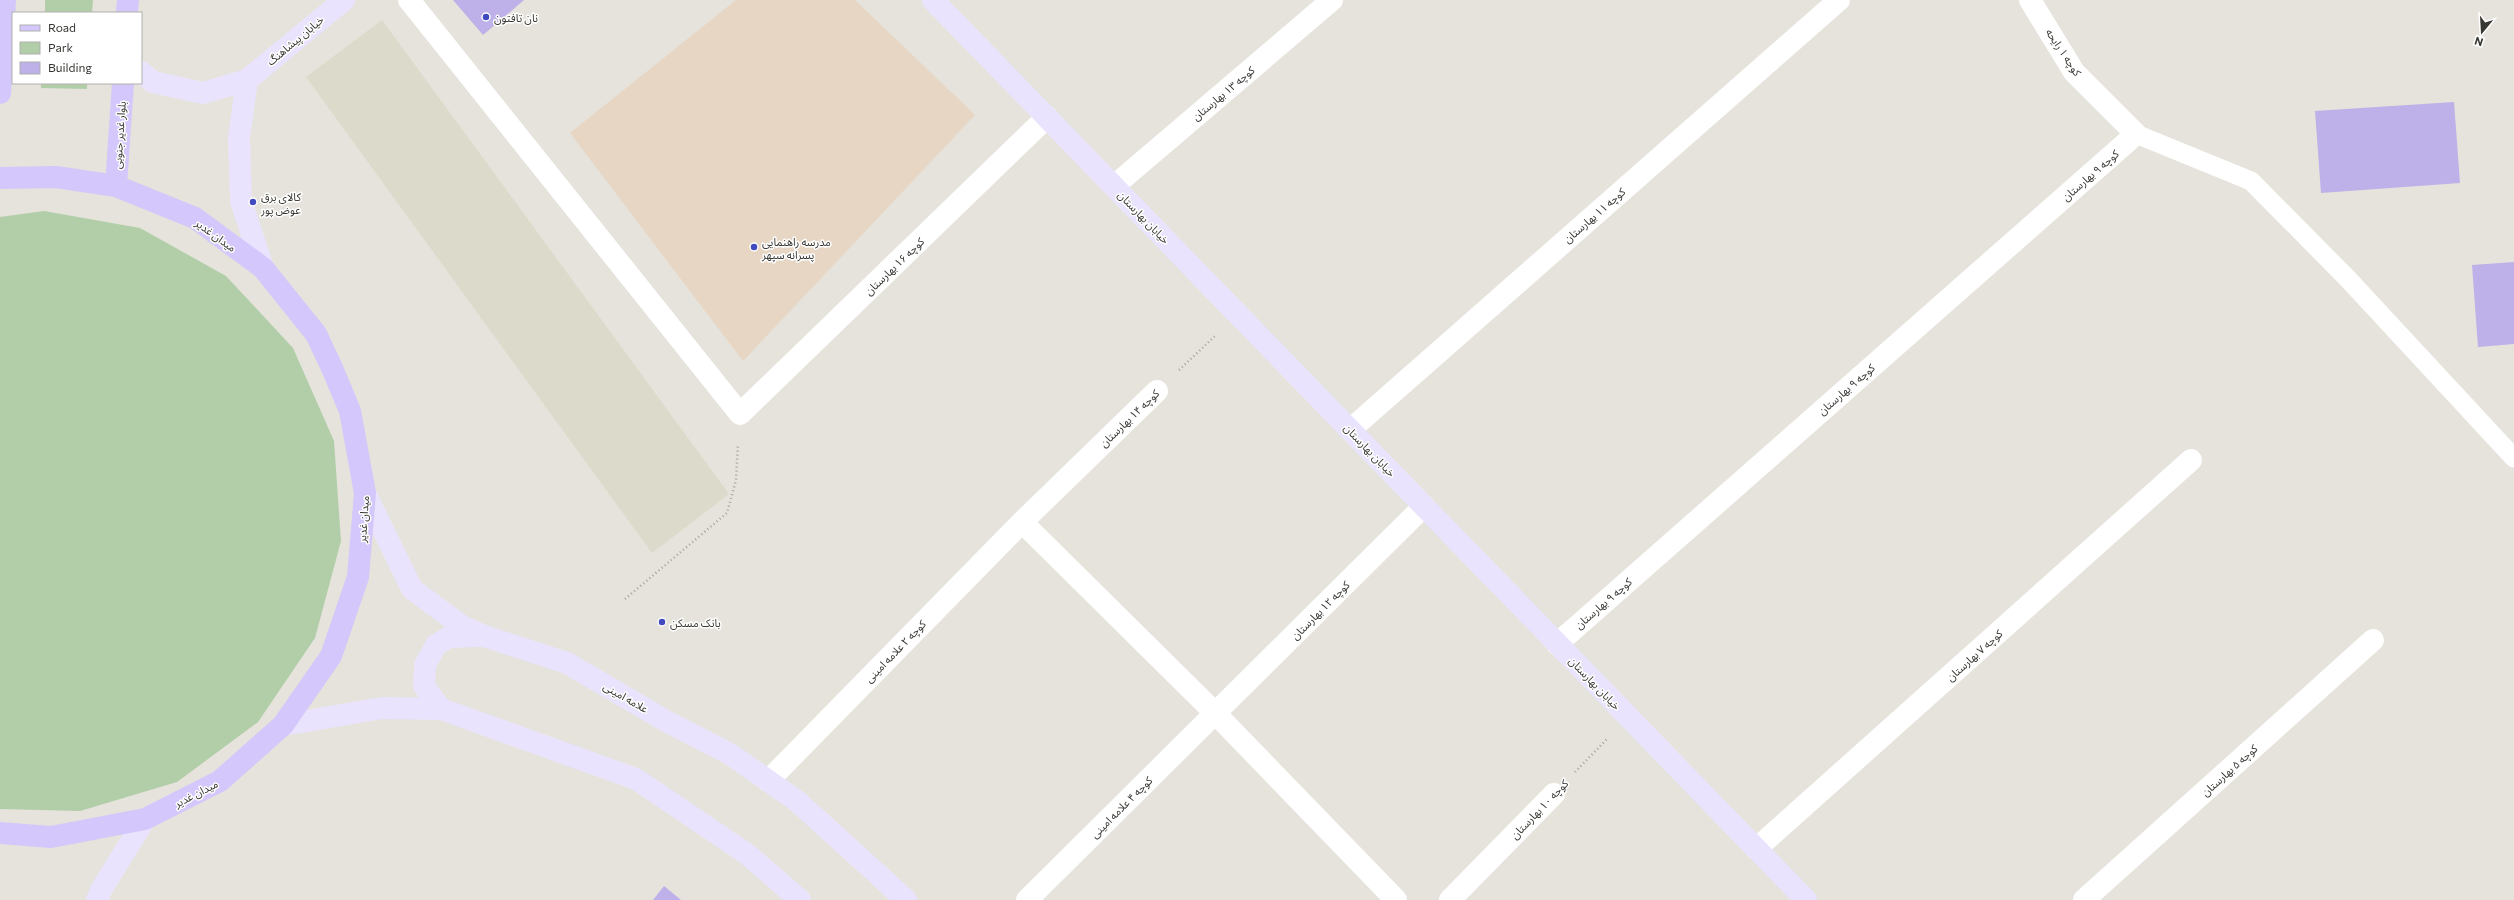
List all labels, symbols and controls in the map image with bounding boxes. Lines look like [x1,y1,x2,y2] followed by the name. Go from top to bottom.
[494,11,538,25] place label: نان تافتون
[12,12,142,84] legend
[264,12,328,69] street label: خیابان پیشاهنگ
[481,12,491,22] marker: نان تافتون
[2462,12,2502,52] north arrow
[48,20,76,34] text: Road
[2042,26,2085,80] street label: کوچه ۱ رایحه
[2473,35,2485,49] text: N
[48,40,74,54] text: Park
[48,60,92,74] text: Building
[1189,63,1258,124] street label: کوچه ۱۳ بهارستان
[110,101,129,169] street label: بلوار غدیر جنوبی
[2059,147,2123,205] street label: کوچه ۹ بهارستان
[1561,184,1629,247] street label: کوچه ۱۱ بهارستان
[1115,188,1173,247] street label: خیابان بهارستان
[260,190,302,218] place label: کالای برق عوض پور
[248,197,258,207] marker: کالای برق عوض پور
[192,215,239,255] street label: میدان غدیر
[862,234,928,299] street label: کوچه ۱۶ بهارستان
[761,235,831,263] place label: مدرسه راهنمایی پسرانه سپهر
[749,242,759,252] marker: مدرسه راهنمایی پسرانه سپهر
[1815,361,1879,419] street label: کوچه ۹ بهارستان
[1097,386,1163,451] street label: کوچه ۱۴ بهارستان
[1341,421,1399,480] street label: خیابان بهارستان
[355,495,372,544] street label: میدان غدیر
[1572,575,1636,633] street label: کوچه ۹ بهارستان
[1288,578,1354,643] street label: کوچه ۱۲ بهارستان
[670,616,721,630] place label: بانک مسکن
[657,617,667,627] marker: بانک مسکن
[862,617,930,686] street label: کوچه ۲ علامه امینی
[1943,626,2006,685] street label: کوچه ۷ بهارستان
[1566,654,1624,713] street label: خیابان بهارستان
[601,679,651,716] street label: علامه امینی
[2198,741,2261,800] street label: کوچه ۵ بهارستان
[1087,773,1156,842] street label: کوچه ۴ علامه امینی
[171,776,221,811] street label: میدان غدیر
[1507,776,1572,843] street label: کوچه ۱۰ بهارستان

